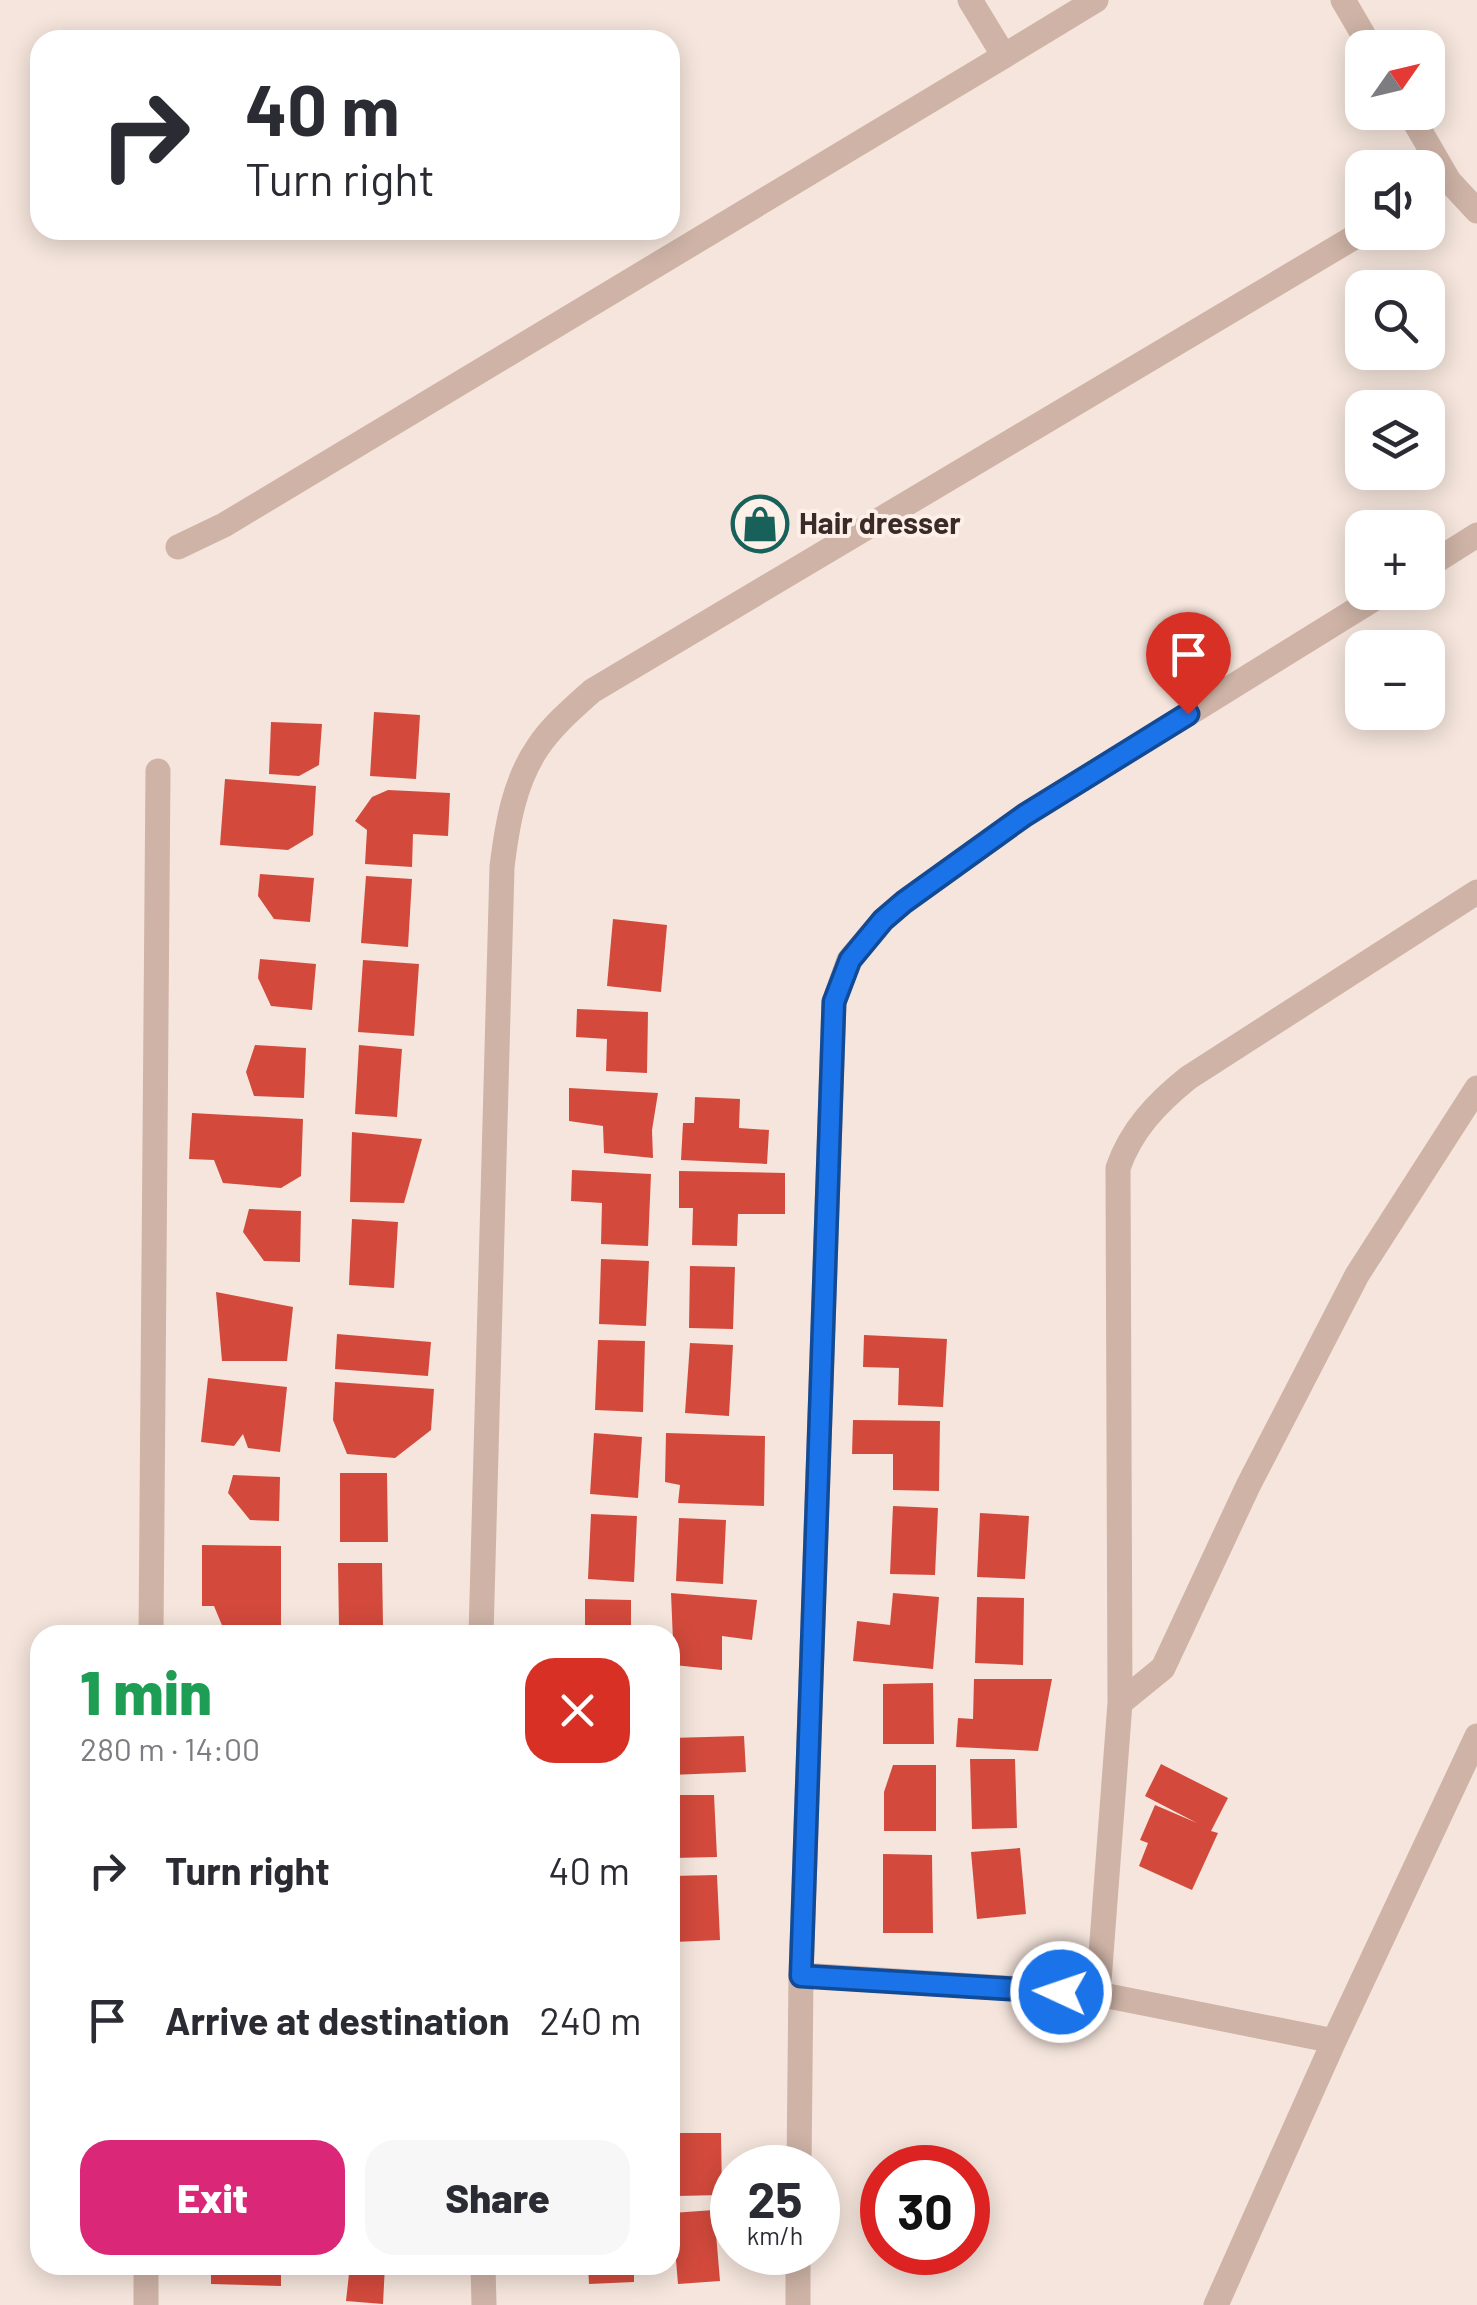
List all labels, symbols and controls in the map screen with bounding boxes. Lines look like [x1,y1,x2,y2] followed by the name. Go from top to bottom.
[1345,30,1445,130] north arrow
[1345,30,1445,730] map controls
[245,66,400,150] text: 40 m
[80,70,210,200] icon: right
[1345,150,1445,250] button: sound
[245,151,435,205] text: Turn right
[1345,270,1445,370] button: search
[1345,390,1445,490] button: layers
[730,494,790,554] shop icon: Hair dresser
[799,504,961,540] place label: Hair dresser
[1345,510,1445,610] button: +
[1146,612,1231,715] pin
[1161,627,1216,682] icon: arrive
[1345,630,1445,730] button: −
[80,1655,212,1727] text: 1 min
[525,1658,630,1763] button: close
[80,1729,260,1767] text: 280 m · 14:00
[80,1843,135,1898] icon: right
[165,1847,330,1893] text: Turn right
[549,1847,630,1893] text: 40 m
[1009,1940,1113,2044] position arrow
[80,1993,135,2048] icon: arrive
[165,1997,510,2043] text: Arrive at destination
[540,1997,641,2043] text: 240 m
[80,2140,345,2255] button: Exit
[365,2140,630,2255] button: Share
[860,2145,990,2275] speed limit sign: 30
[748,2168,802,2228] text: 25
[747,2220,803,2250] text: km/h

